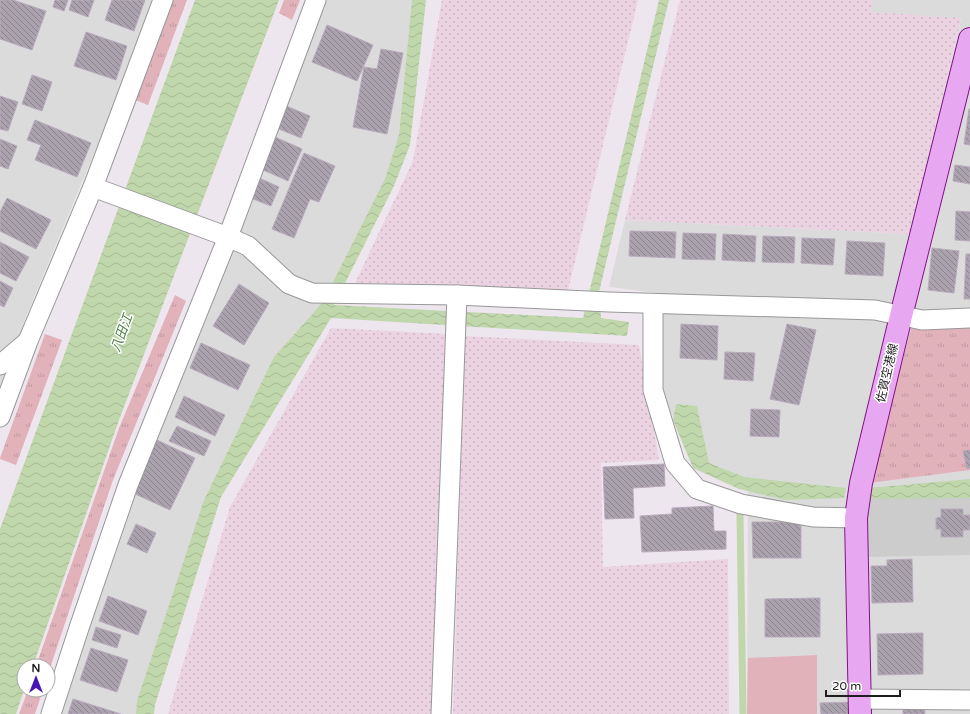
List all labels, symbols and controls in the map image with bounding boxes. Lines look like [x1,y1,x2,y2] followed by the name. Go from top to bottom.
[108,310,137,354] water label: 八田江
[873,342,901,404] street label: 佐賀空港線
[16,658,56,698] north arrow
[32,662,40,675] text: N
[826,672,900,698] scale bar
[832,679,861,693] text: 20 m

